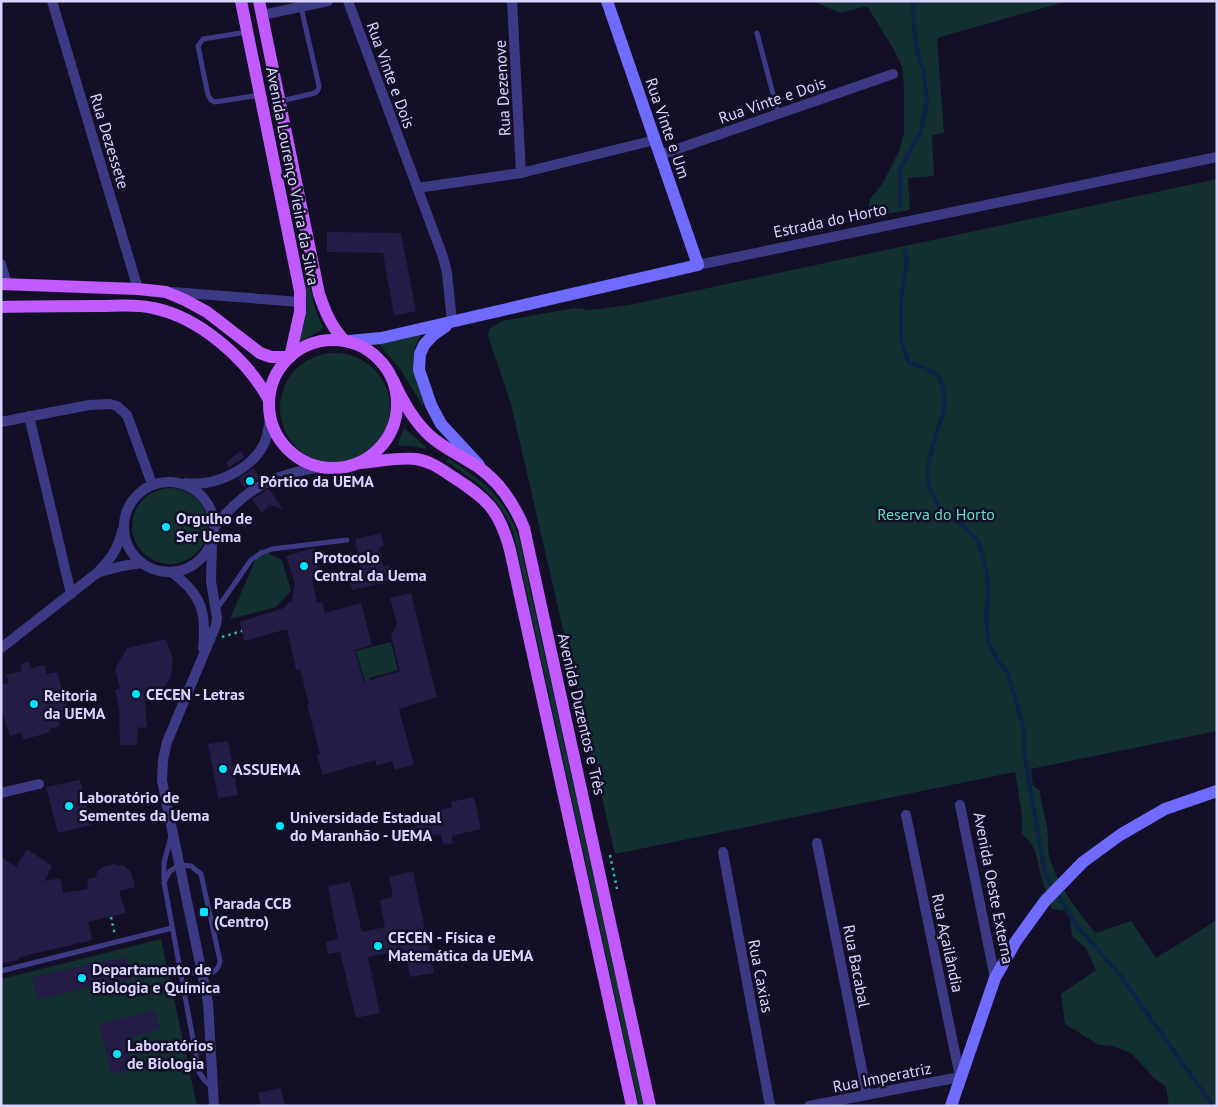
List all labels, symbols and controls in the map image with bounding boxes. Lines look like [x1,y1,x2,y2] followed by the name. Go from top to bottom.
[362,19,420,131] street label: Rua Vinte e Dois
[489,39,515,137] street label: Rua Dezenove
[262,65,324,287] street label: Avenida Lourenço Vieira da Silva
[716,72,828,128] street label: Rua Vinte e Dois
[641,75,695,181] street label: Rua Vinte e Um
[86,91,134,191] street label: Rua Dezessete
[771,198,889,242] street label: Estrada do Horto
[260,471,374,491] place label: Pórtico da UEMA
[244,475,256,487] marker: Pórtico da UEMA
[877,504,995,524] park label: Reserva do Horto
[176,508,252,546] place label: Orgulho de Ser Uema
[160,521,172,533] marker: Orgulho de Ser Uema
[314,547,427,585] place label: Protocolo Central da Uema
[298,560,310,572] marker: Protocolo Central da Uema
[554,631,610,797] street label: Avenida Duzentos e Três
[146,684,245,704] place label: CECEN - Letras
[44,685,106,723] place label: Reitoria da UEMA
[130,688,142,700] marker: CECEN - Letras
[28,698,40,710] marker: Reitoria da UEMA
[233,759,301,779] place label: ASSUEMA
[217,763,229,775] marker: ASSUEMA
[79,787,209,825] place label: Laboratório de Sementes da Uema
[63,800,75,812] marker: Laboratório de Sementes da Uema
[290,807,442,845] place label: Universidade Estadual do Maranhão - UEMA
[969,810,1019,966] street label: Avenida Oeste Externa
[274,820,286,832] marker: Universidade Estadual do Maranhão - UEMA
[928,892,968,994] street label: Rua Açailândia
[214,893,291,931] place label: Parada CCB (Centro)
[198,906,210,918] marker: Parada CCB (Centro)
[839,923,875,1009] street label: Rua Bacabal
[388,927,534,965] place label: CECEN - Física e Matemática da UEMA
[744,938,778,1015] street label: Rua Caxias
[372,940,384,952] marker: CECEN - Física e Matemática da UEMA
[92,959,220,997] place label: Departamento de Biologia e Química
[76,972,88,984] marker: Departamento de Biologia e Química
[127,1035,213,1073] place label: Laboratórios de Biologia
[111,1048,123,1060] marker: Laboratórios de Biologia
[831,1058,933,1096] street label: Rua Imperatriz

